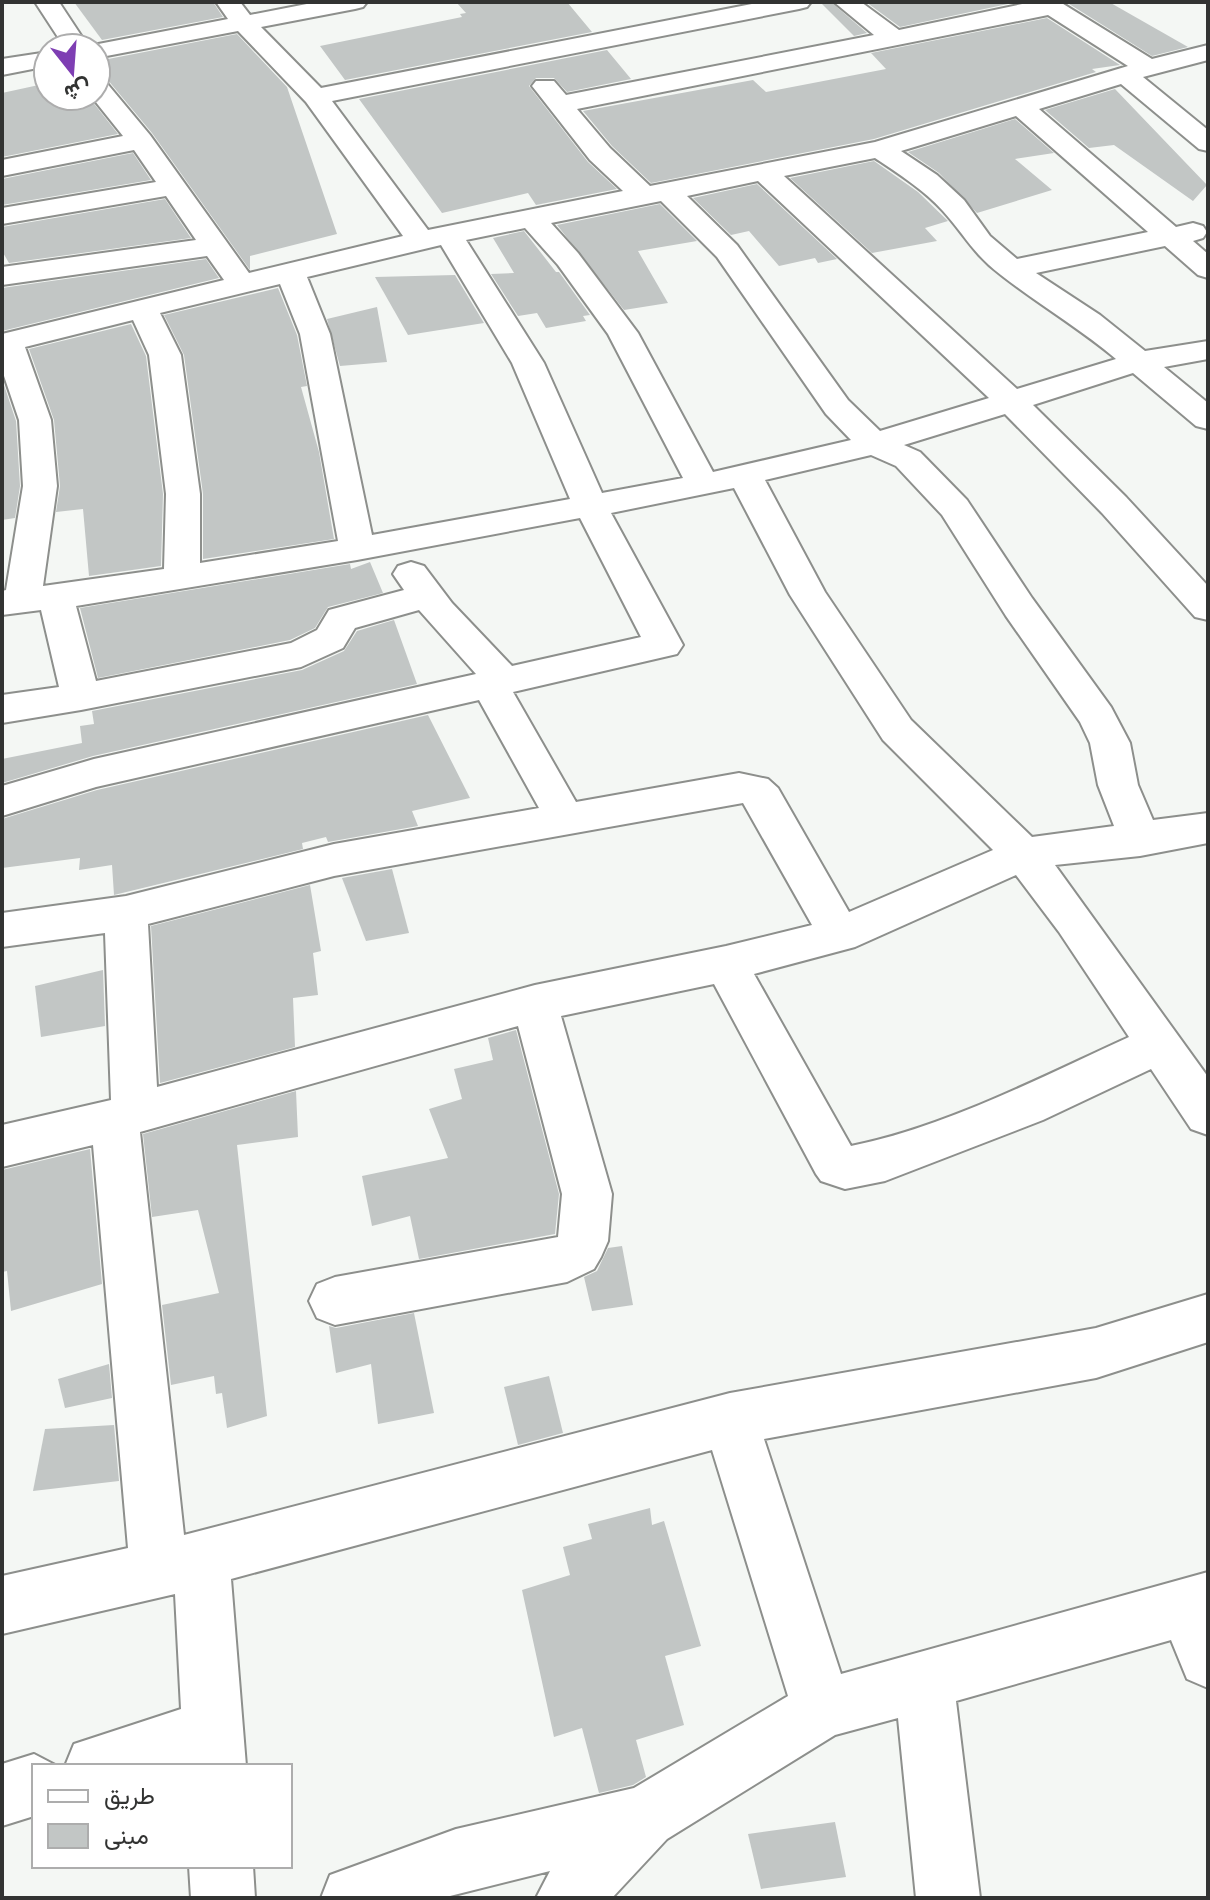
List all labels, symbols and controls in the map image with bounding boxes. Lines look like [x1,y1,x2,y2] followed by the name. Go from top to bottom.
[32,32,112,112] north arrow
[61,74,94,107] text: ش
[32,1764,292,1868] legend
[104,1781,155,1811] text: طريق
[104,1821,149,1850] text: مبنى

